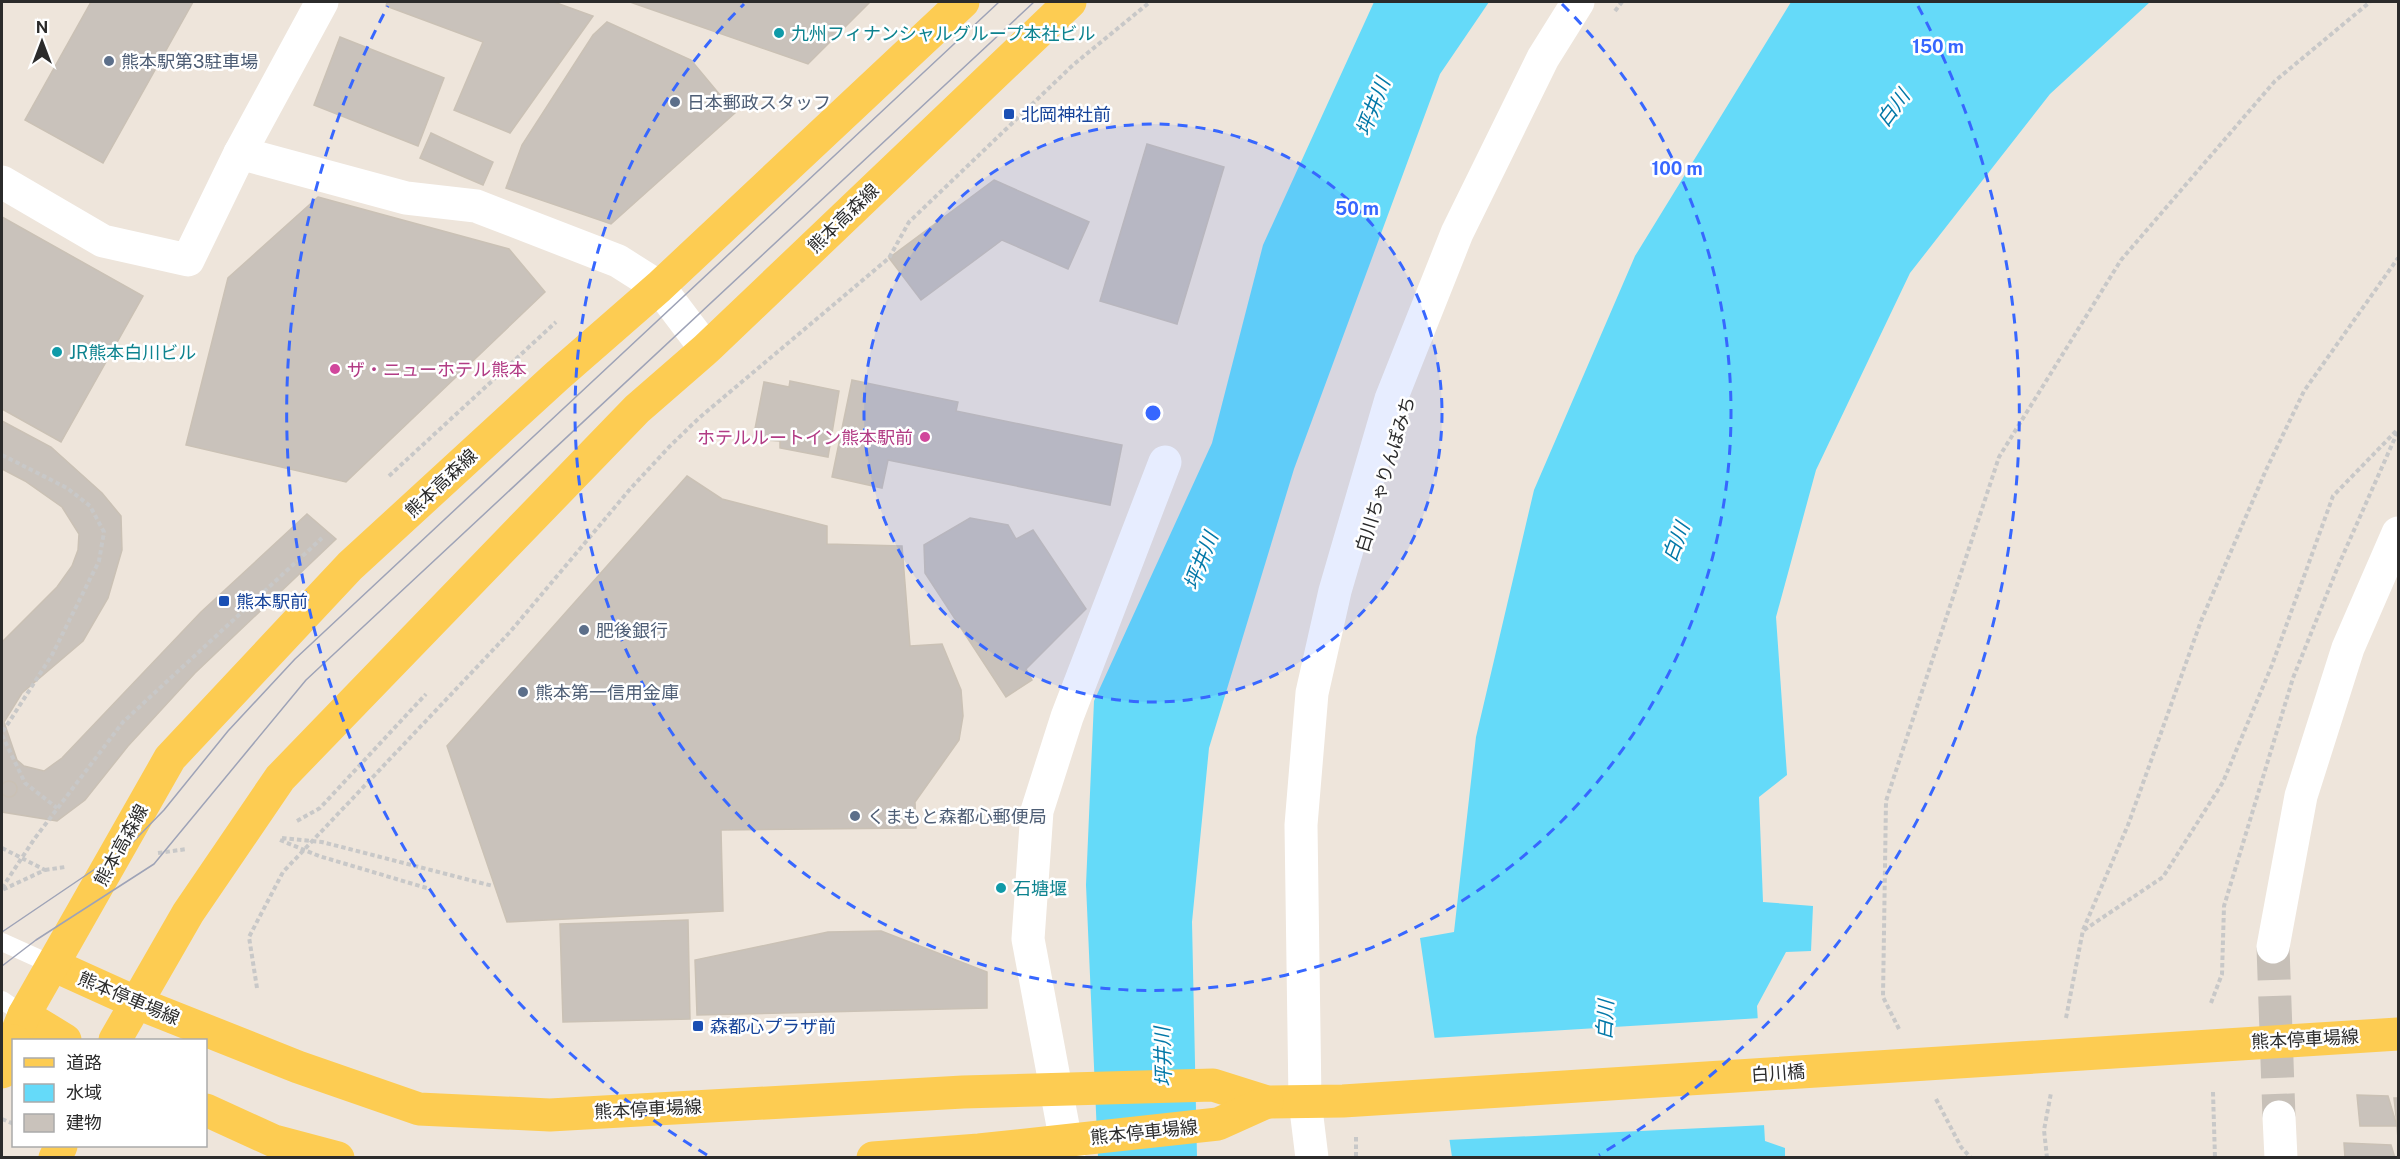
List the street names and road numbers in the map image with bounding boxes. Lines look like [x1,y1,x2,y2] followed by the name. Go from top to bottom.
[803,179,883,257] street label: 熊本高森線
[1351,393,1419,555] street label: 白川ちゃりんぽみち
[401,445,481,521] street label: 熊本高森線
[90,801,152,889] street label: 熊本高森線
[75,967,183,1029] street label: 熊本停車場線
[2251,1026,2359,1052] street label: 熊本停車場線
[1750,1061,1806,1085] street label: 白川橋
[594,1096,702,1122] street label: 熊本停車場線
[1089,1116,1199,1148] street label: 熊本停車場線

